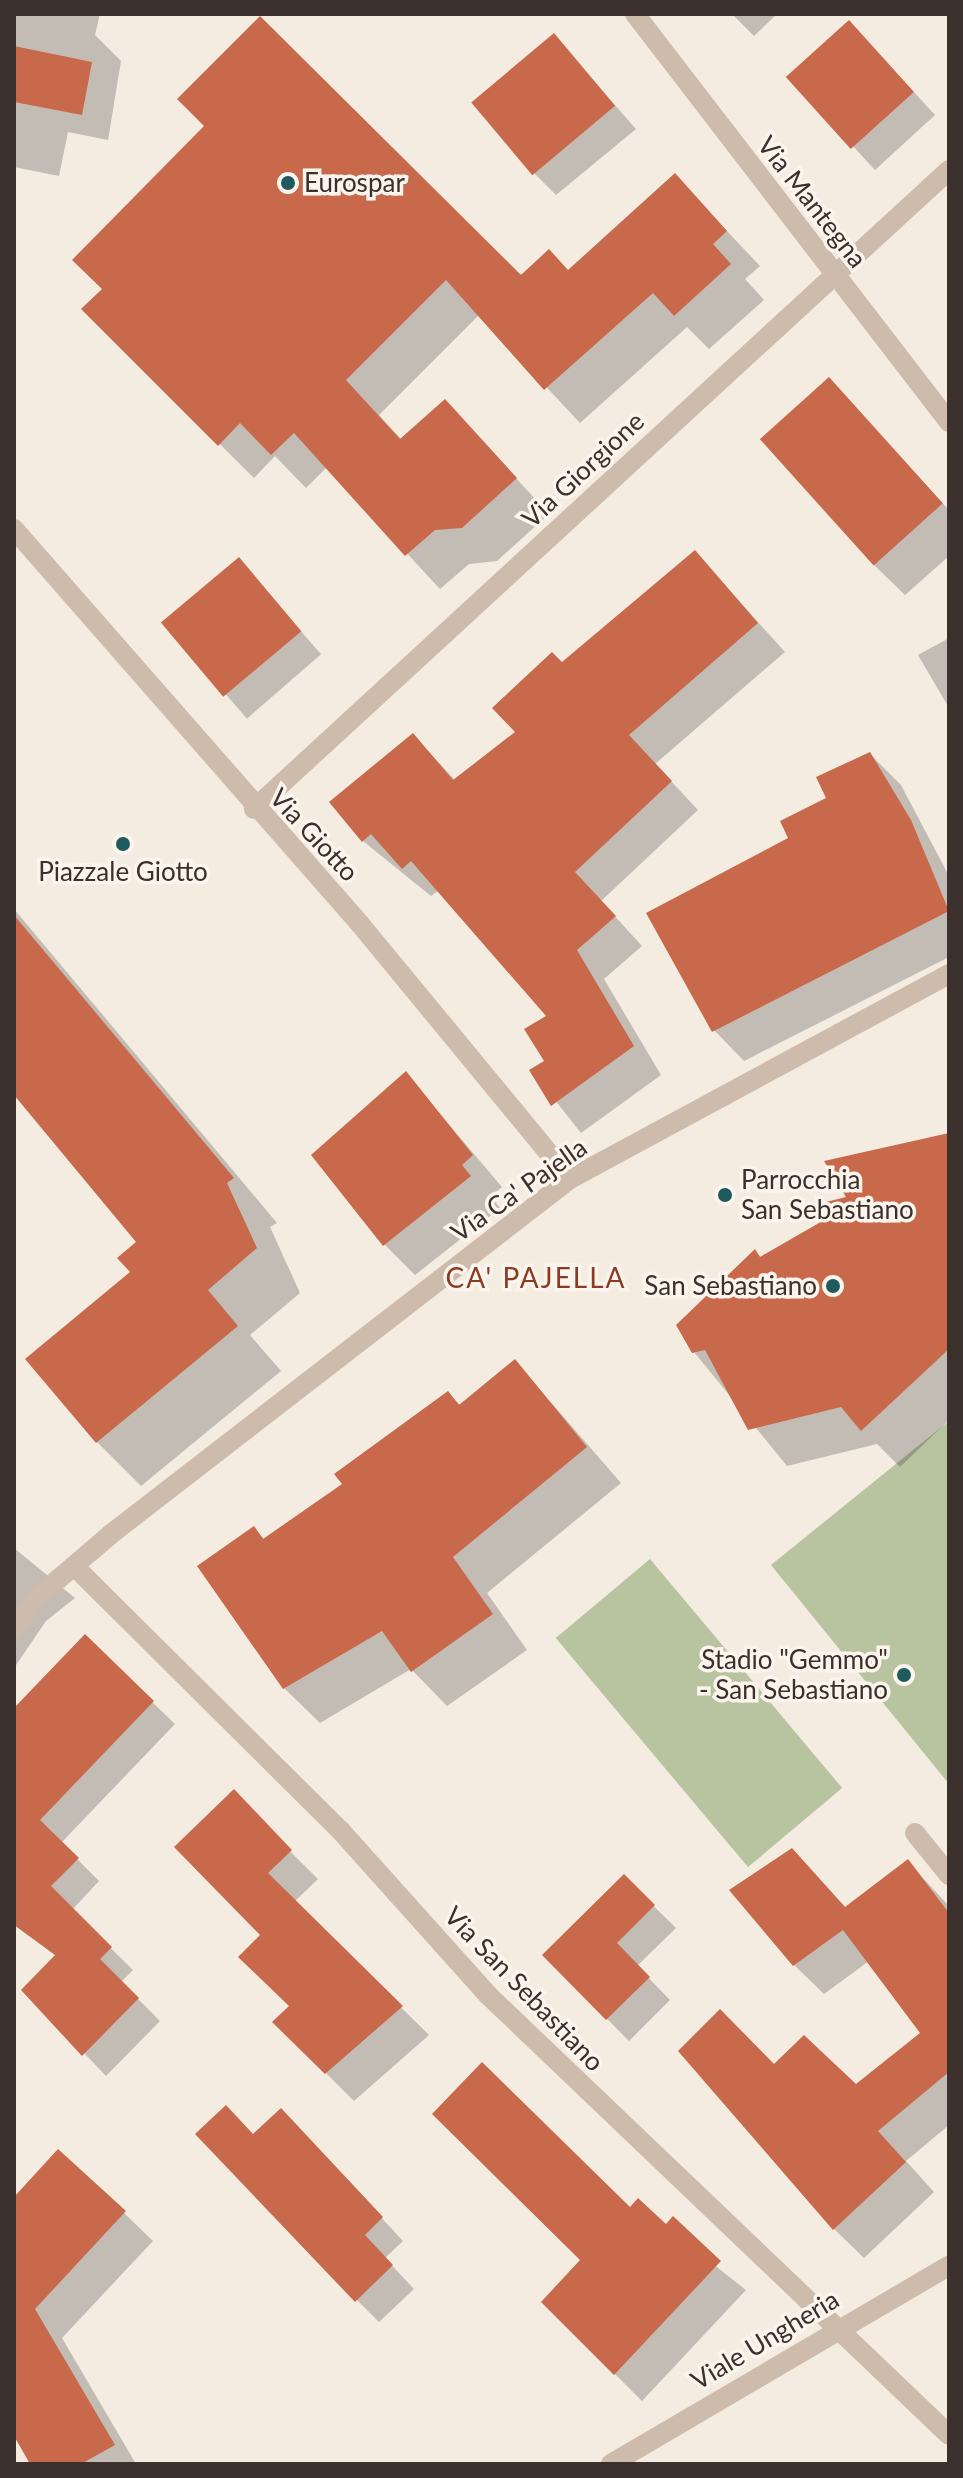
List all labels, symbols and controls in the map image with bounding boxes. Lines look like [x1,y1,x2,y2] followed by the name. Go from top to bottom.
[751,130,873,274] street label: Via Mantegna
[304,167,405,199] place label: Eurospar
[279,174,297,192] marker: Eurospar
[516,406,650,534] street label: Via Giorgione
[263,782,365,888] street label: Via Giotto
[114,835,132,853] marker: Piazzale Giotto
[38,856,208,888] place label: Piazzale Giotto
[445,1132,593,1248] street label: Via Ca' Pajella
[741,1164,914,1226] place label: Parrocchia San Sebastiano
[716,1186,734,1204] marker: Parrocchia San Sebastiano
[445,1260,627,1294] district label: CA' PAJELLA
[644,1270,817,1302] place label: San Sebastiano
[824,1277,842,1295] marker: San Sebastiano
[699,1644,888,1706] place label: Stadio "Gemmo" - San Sebastiano
[895,1666,913,1684] marker: Stadio "Gemmo" - San Sebastiano
[438,1900,610,2078] street label: Via San Sebastiano
[685,2284,845,2396] street label: Viale Ungheria

